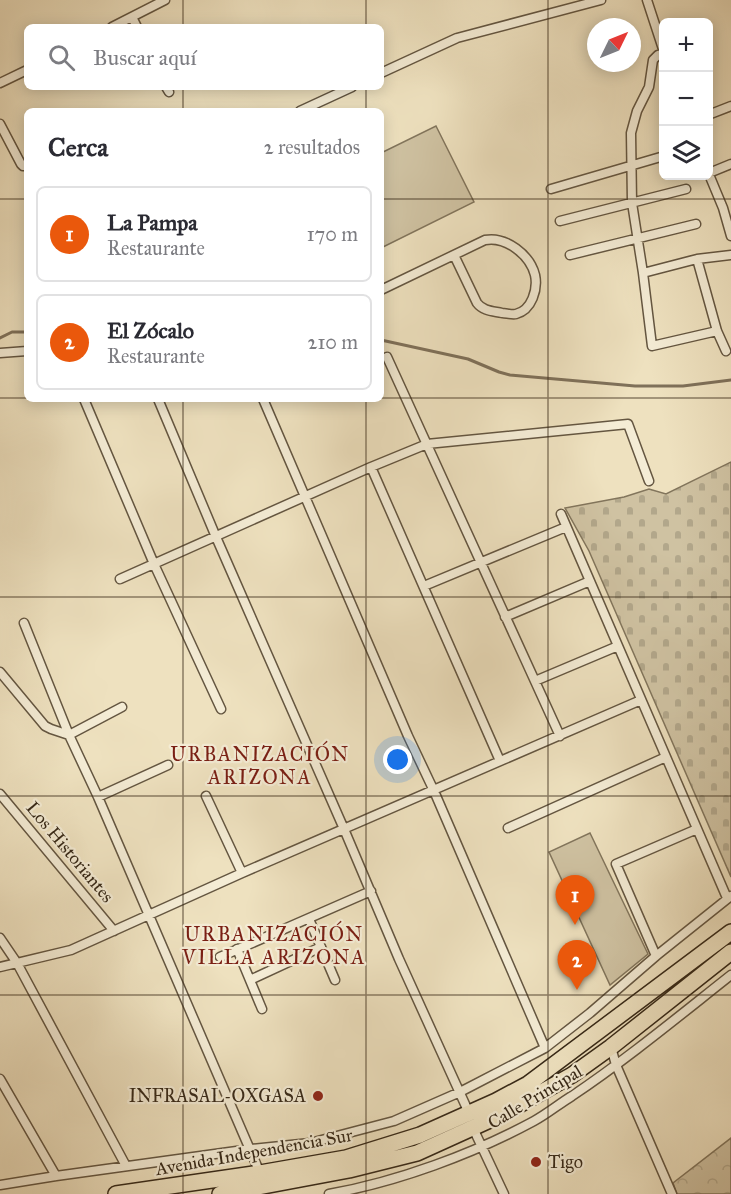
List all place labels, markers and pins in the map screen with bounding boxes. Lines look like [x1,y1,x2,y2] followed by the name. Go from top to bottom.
[556,876,594,925] pin: 1
[558,940,596,990] pin: 2
[129,1085,306,1107] place label: INFRASAL-OXGASA
[311,1089,325,1103] marker: INFRASAL-OXGASA
[548,1151,583,1174] place label: Tigo
[529,1155,543,1169] marker: Tigo

